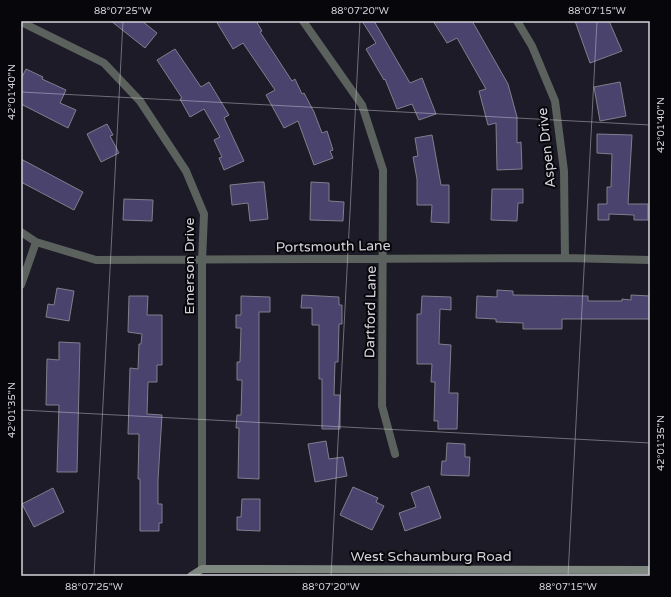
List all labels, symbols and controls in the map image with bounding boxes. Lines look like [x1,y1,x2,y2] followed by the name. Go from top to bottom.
[94,5,152,17] text: 88°07'25"W
[331,5,389,17] text: 88°07'20"W
[568,5,626,17] text: 88°07'15"W
[6,64,18,120] text: 42°01'40"N
[655,97,667,153] text: 42°01'40"N
[534,107,559,189] street label: Aspen Drive
[181,218,198,314] street label: Emerson Drive
[275,237,391,256] street label: Portsmouth Lane
[361,266,380,358] street label: Dartford Lane
[6,382,18,438] text: 42°01'35"N
[655,415,667,471] text: 42°01'35"N
[350,548,512,565] street label: West Schaumburg Road
[65,581,123,593] text: 88°07'25"W
[302,581,360,593] text: 88°07'20"W
[539,581,597,593] text: 88°07'15"W

